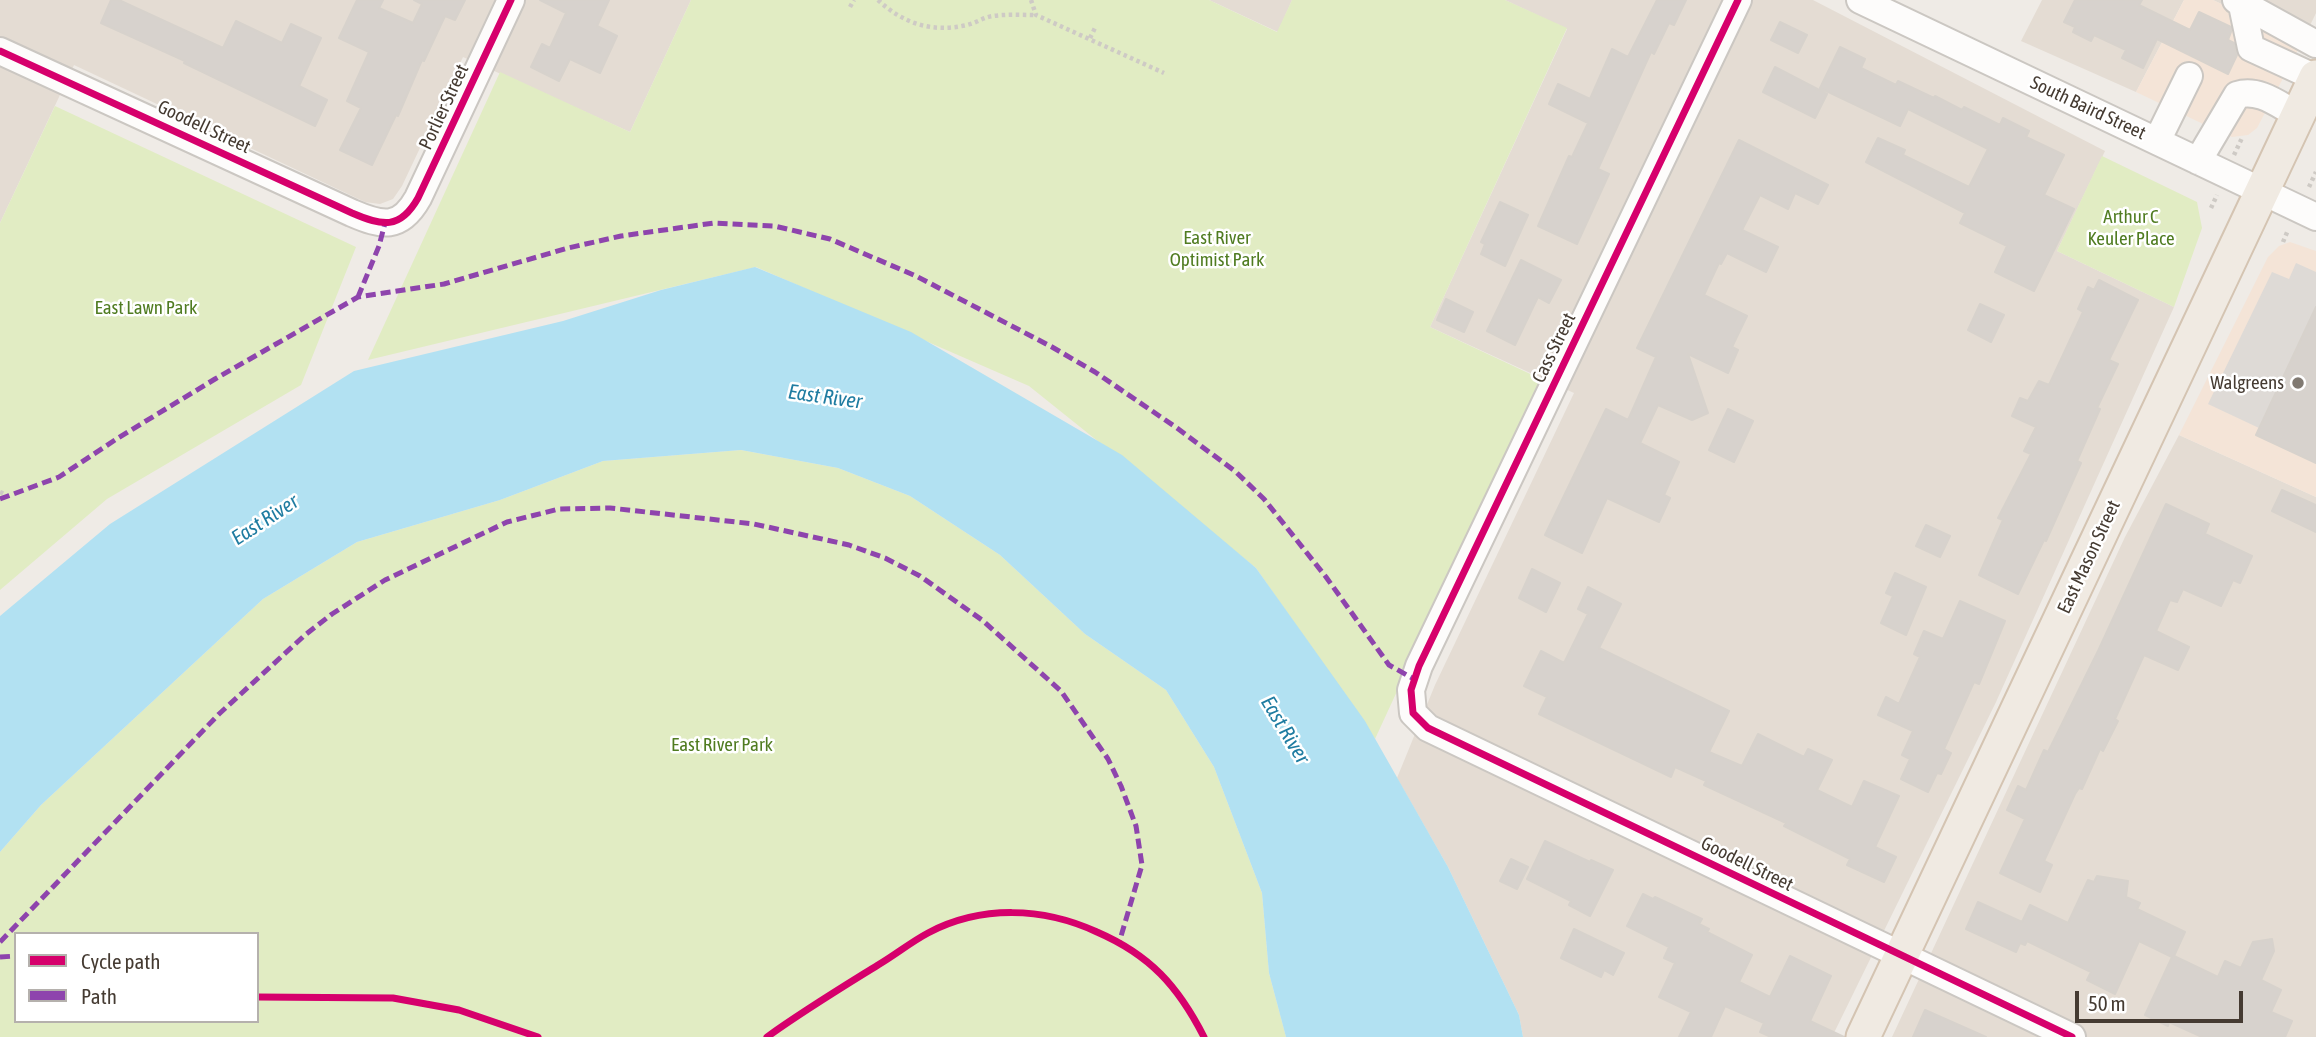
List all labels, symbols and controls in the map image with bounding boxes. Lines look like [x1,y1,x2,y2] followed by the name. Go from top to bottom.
[414,61,474,153] street label: Porlier Street
[2027,71,2149,145] street label: South Baird Street
[154,96,254,158] street label: Goodell Street
[2087,206,2175,250] park label: Arthur C Keuler Place
[1170,227,1264,271] park label: East River Optimist Park
[95,297,197,319] park label: East Lawn Park
[1527,309,1581,387] street label: Cass Street
[2210,372,2284,394] place label: Walgreens
[2290,375,2306,391] marker: Walgreens
[786,379,864,415] water label: East River
[227,489,303,551] water label: East River
[2053,497,2125,617] street label: East Mason Street
[1255,692,1315,768] water label: East River
[671,734,773,756] park label: East River Park
[1697,832,1797,896] street label: Goodell Street
[14,932,259,1023] legend
[81,949,160,973] text: Cycle path
[2078,978,2246,1022] scale bar
[81,984,117,1008] text: Path
[2088,991,2126,1015] text: 50 m

